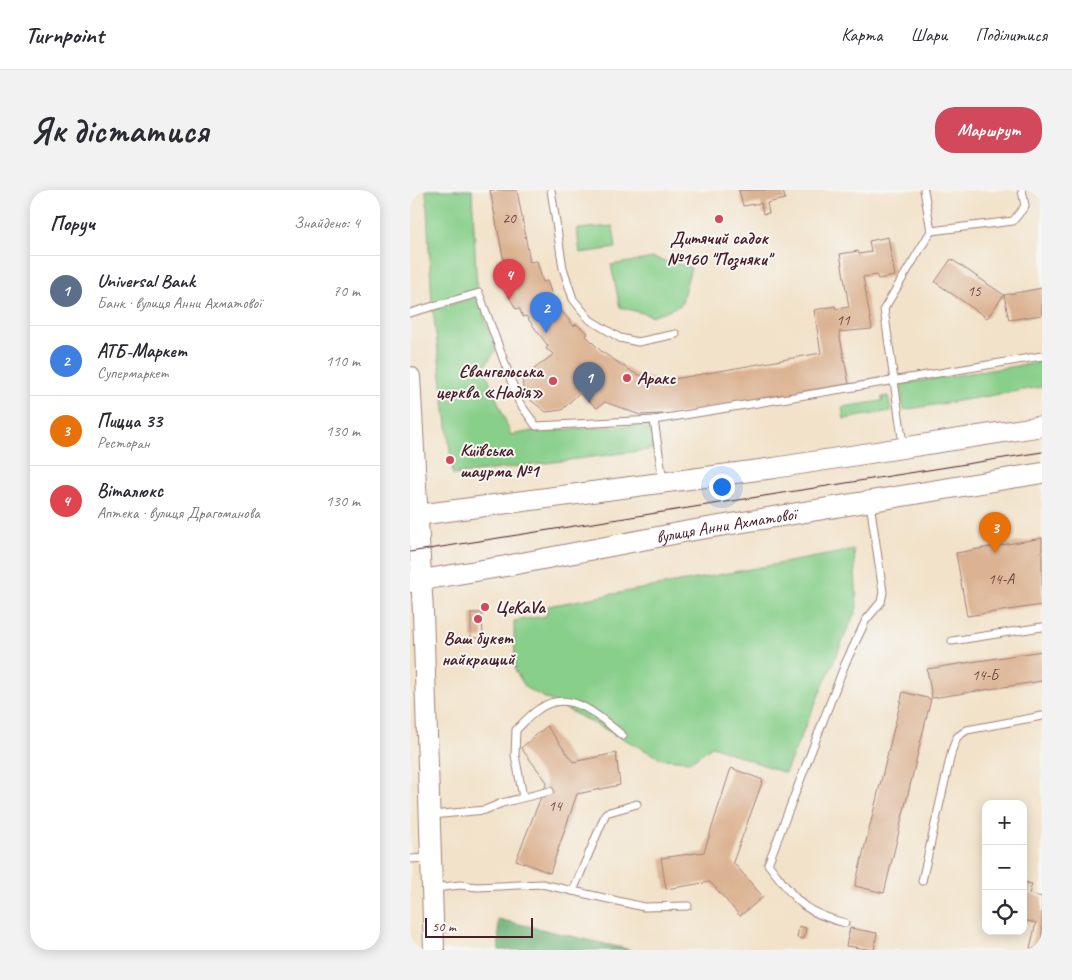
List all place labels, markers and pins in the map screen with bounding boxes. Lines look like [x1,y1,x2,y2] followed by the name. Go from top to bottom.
[713,213,725,225] marker: Дитячий садок №160 "Позняки"
[667,227,775,271] place label: Дитячий садок №160 "Позняки"
[493,259,525,300] pin: 4
[530,292,562,333] pin: 2
[436,360,545,403] place label: Євангельська церква «Надія»
[573,362,605,403] pin: 1
[637,367,676,389] place label: Аракс
[621,372,633,384] marker: Аракс
[547,375,559,387] marker: Євангельська церква «Надія»
[460,439,540,482] place label: Київська шаурма №1
[444,454,456,466] marker: Київська шаурма №1
[979,512,1011,553] pin: 3
[495,596,547,618] place label: ЦеKaVa
[479,601,491,613] marker: ЦеKaVa
[472,613,484,625] marker: Ваш букет найкращий
[441,627,516,670] place label: Ваш букет найкращий

